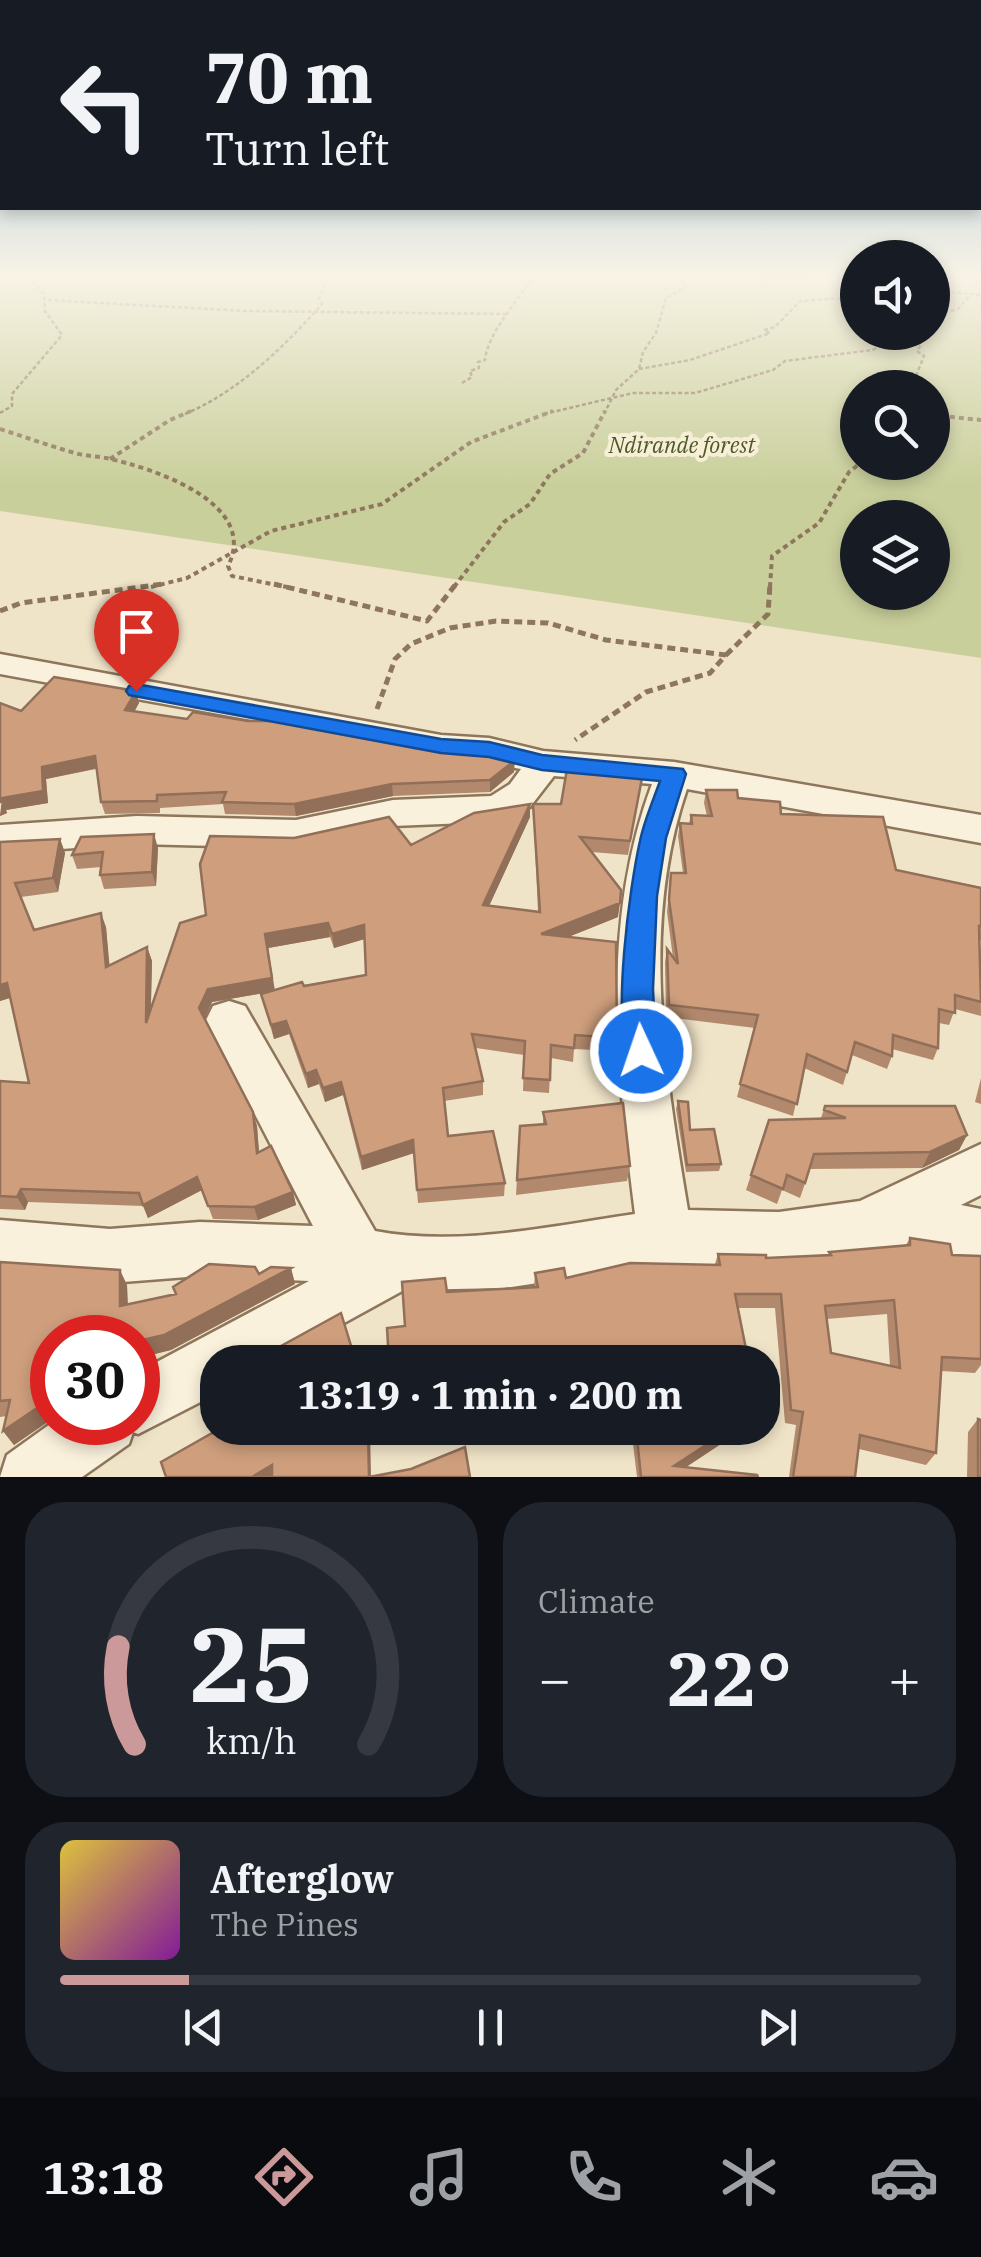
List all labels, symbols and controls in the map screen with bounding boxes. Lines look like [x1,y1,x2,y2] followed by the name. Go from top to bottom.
[205,31,373,122] text: 70 m
[40,40,170,170] icon: left
[205,119,389,177] text: Turn left
[840,240,950,610] map controls
[840,240,950,350] button: sound
[840,370,950,480] button: search
[608,430,756,459] park label: Ndirande forest
[840,500,950,610] button: layers
[94,589,179,692] pin
[109,604,164,659] icon: arrive
[589,999,693,1103] position arrow
[30,1315,160,1445] speed limit sign: 30
[297,1370,683,1419] text: 13:19 · 1 min · 200 m
[538,1580,655,1622] text: Climate
[189,1595,314,1731] text: 25
[667,1629,792,1727] text: 22°
[538,1643,571,1714] text: −
[888,1643,921,1714] text: +
[206,1717,297,1764] text: km/h
[210,1854,394,1903] text: Afterglow
[210,1903,359,1945] text: The Pines
[176,2000,231,2055] icon: previous
[463,2000,518,2055] icon: pause
[750,2000,805,2055] icon: next
[249,2142,319,2212] icon: directions
[404,2142,474,2212] icon: music
[559,2142,629,2212] icon: phone
[714,2142,784,2212] icon: climate
[869,2142,939,2212] icon: car
[42,2148,164,2206] text: 13:18

